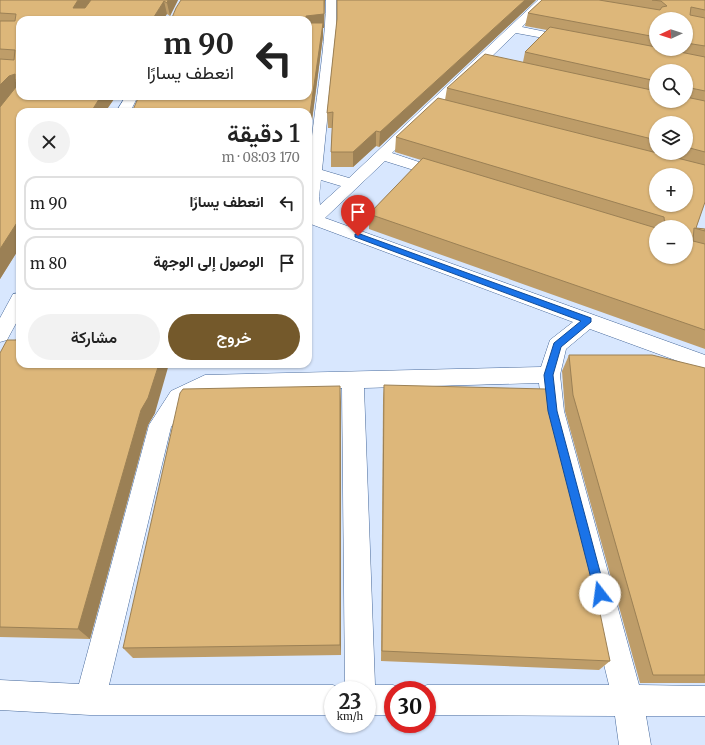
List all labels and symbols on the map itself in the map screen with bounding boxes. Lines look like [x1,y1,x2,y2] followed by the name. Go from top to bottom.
[649,12,693,56] north arrow
[341,195,375,236] pin
[579,573,621,615] position arrow
[384,681,436,733] speed limit sign: 30

